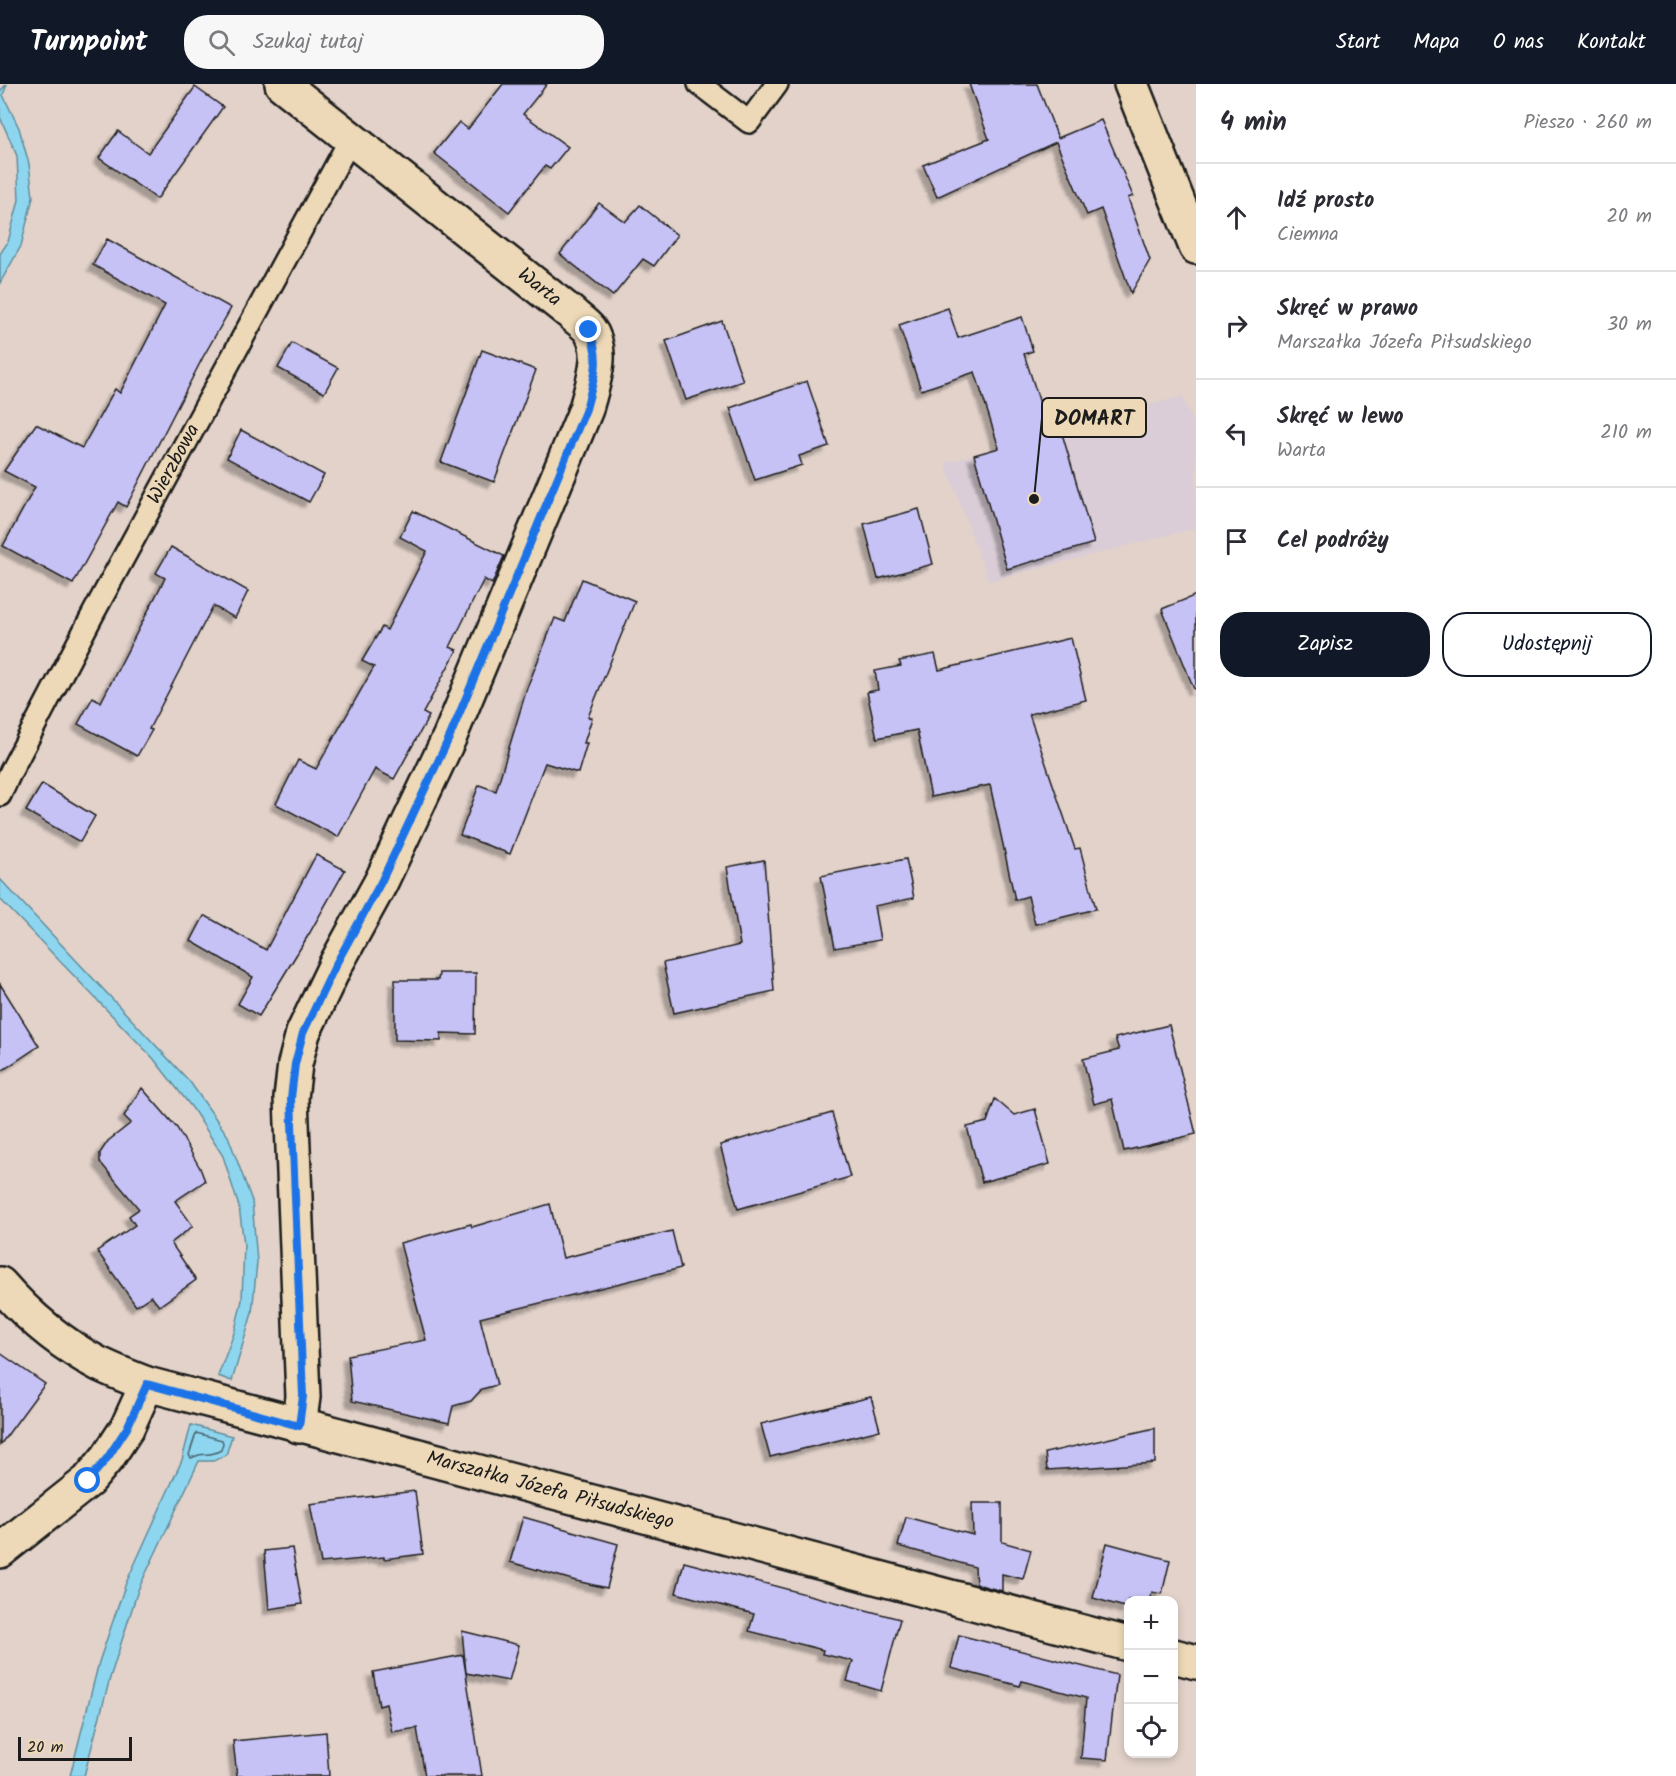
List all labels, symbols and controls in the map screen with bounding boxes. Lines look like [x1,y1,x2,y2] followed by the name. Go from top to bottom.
[184,15,604,69] search box
[30,20,148,65] text: Turnpoint
[253,25,363,60] text: Szukaj tutaj
[205,26,238,59] icon: search
[1336,26,1380,59] text: Start
[1413,26,1460,59] text: Mapa
[1493,26,1544,59] text: O nas
[1577,26,1646,59] text: Kontakt
[1220,102,1287,144] text: 4 min
[1524,107,1652,139] text: Pieszo · 260 m
[1277,184,1374,219] text: Idź prosto
[1220,201,1253,234] icon: ahead
[1606,201,1652,233] text: 20 m
[1277,219,1339,251] text: Ciemna
[510,260,568,315] street label: Warta
[1277,292,1418,327] text: Skręć w prawo
[1220,309,1253,342] icon: right
[1607,309,1652,341] text: 30 m
[575,316,601,342] route end
[1277,327,1532,359] text: Marszałka Józefa Piłsudskiego
[1042,398,1146,437] callout: DOMART
[1277,400,1404,435] text: Skręć w lewo
[1054,403,1137,436] text: DOMART
[1220,417,1253,450] icon: left
[1600,417,1652,449] text: 210 m
[139,418,209,510] street label: Wierzbowa
[1277,435,1326,467] text: Warta
[1277,524,1389,559] text: Cel podróży
[1220,525,1253,558] icon: arrive
[1220,612,1430,677] button: Zapisz
[1442,612,1652,677] button: Udostępnij
[423,1443,677,1539] street label: Marszałka Józefa Piłsudskiego
[74,1467,100,1493] route start
[1124,1596,1178,1758] map controls
[1124,1596,1178,1650] button: +
[1124,1650,1178,1704] button: −
[1124,1704,1178,1758] button: locate
[18,1734,132,1762] scale bar
[27,1735,63,1760] text: 20 m

